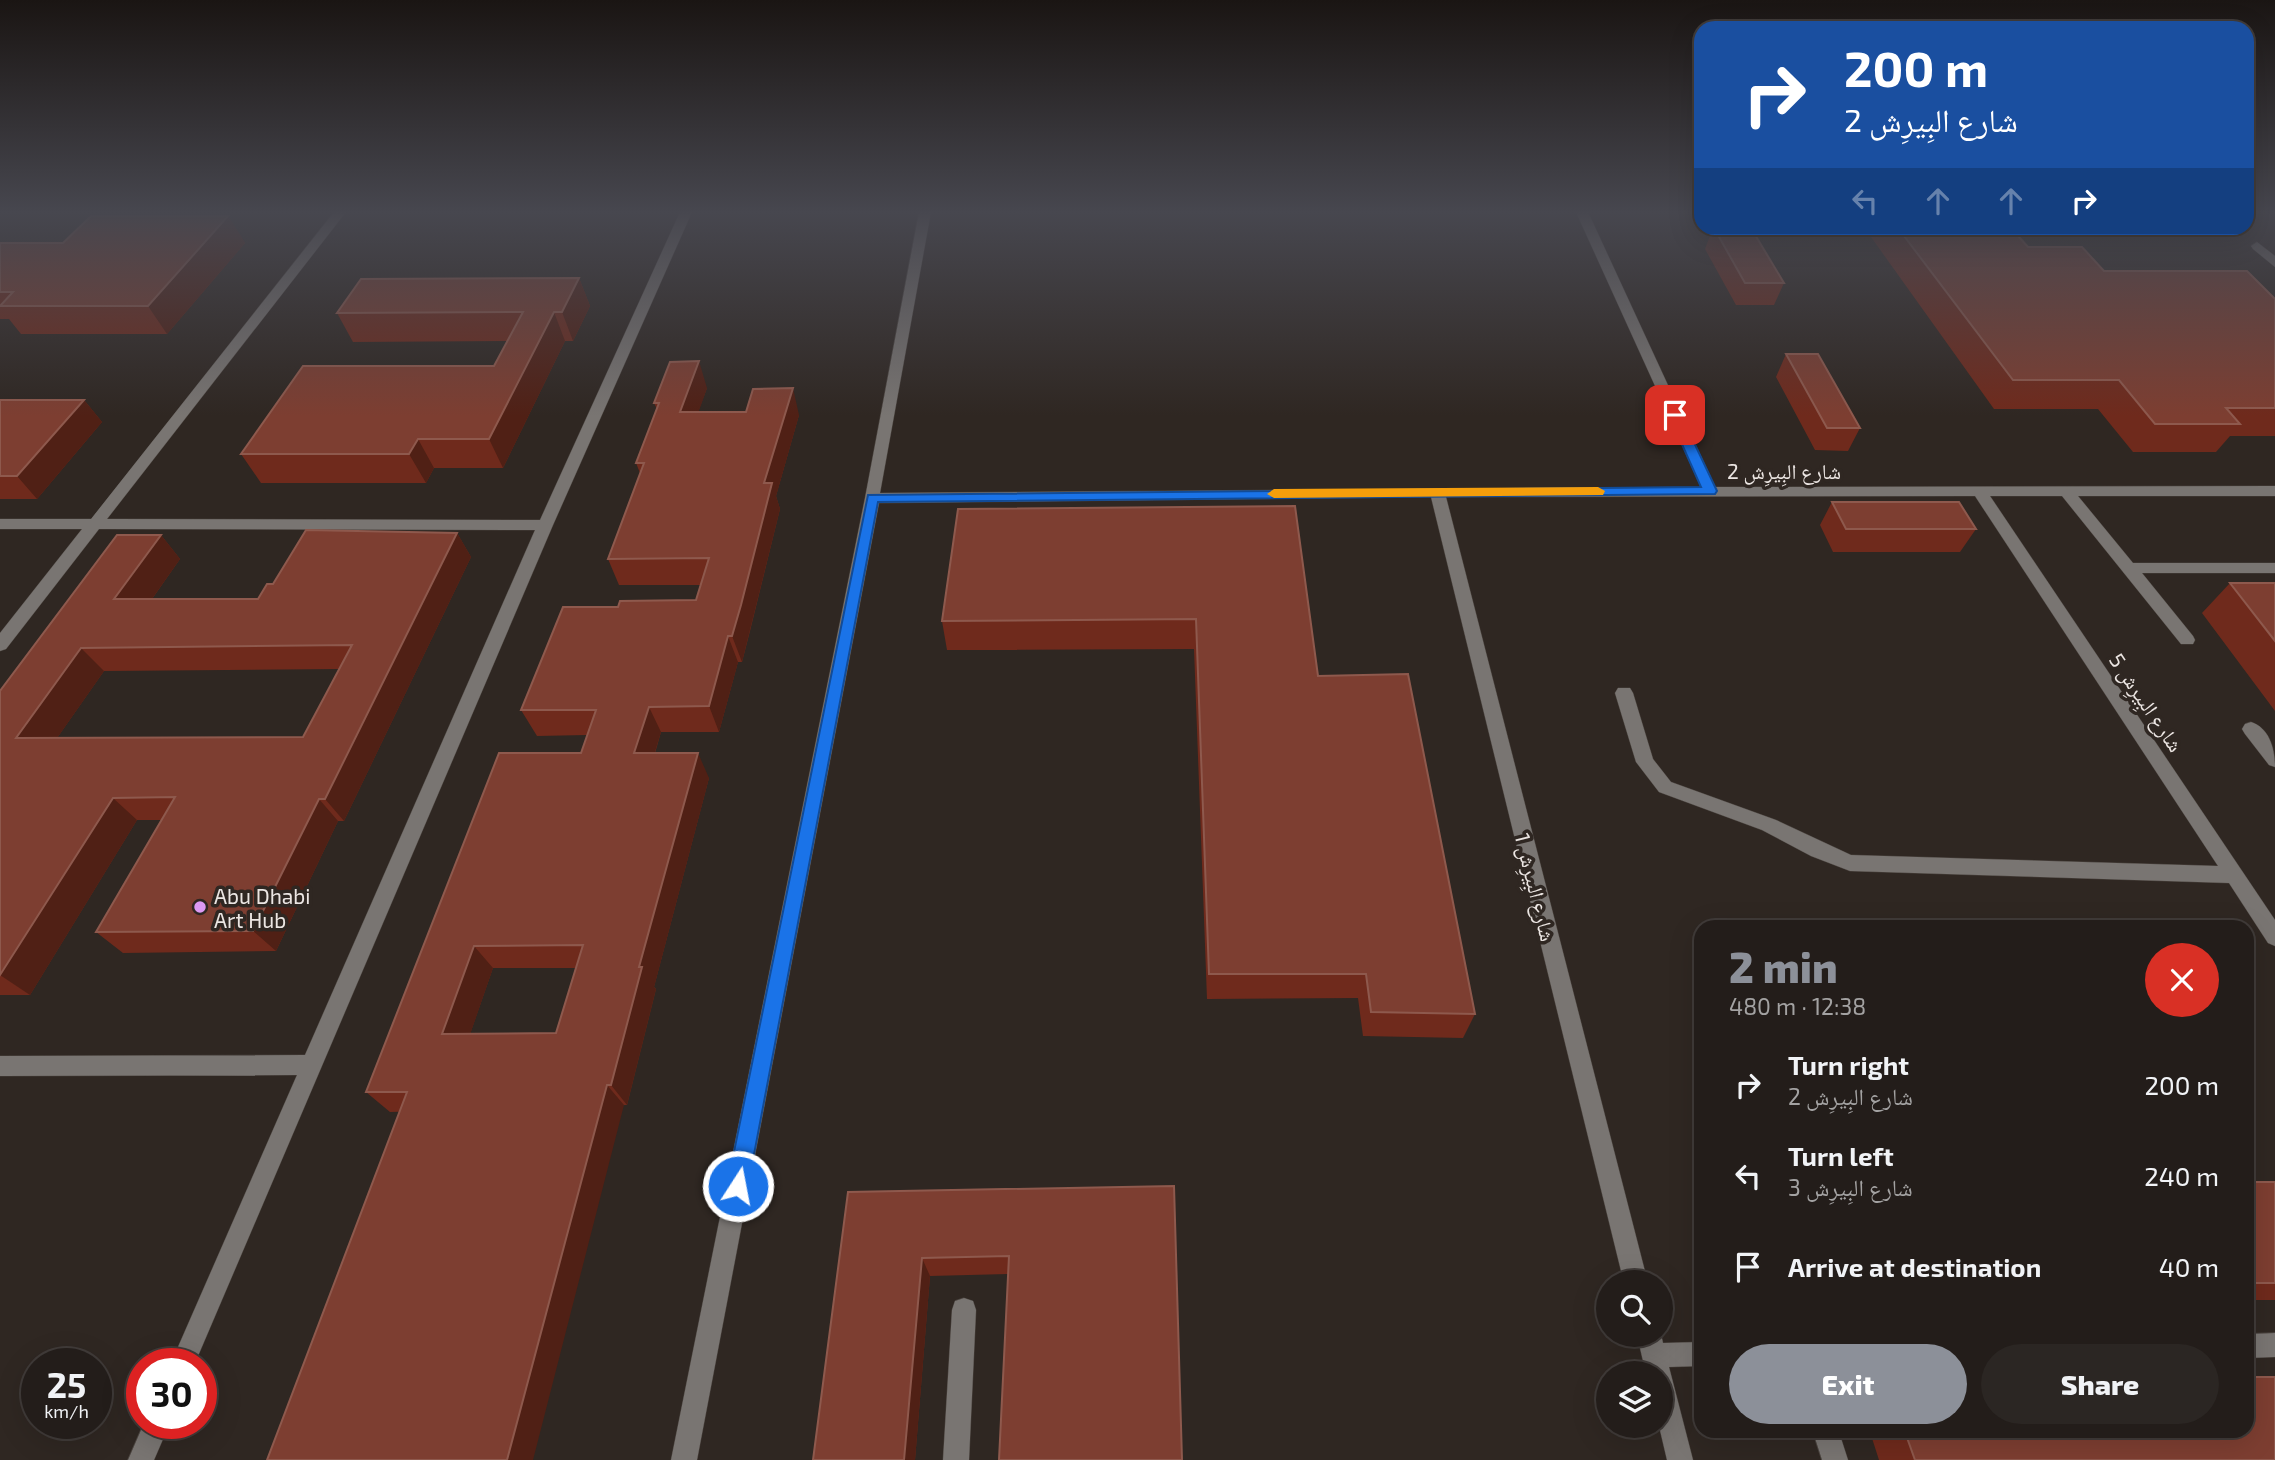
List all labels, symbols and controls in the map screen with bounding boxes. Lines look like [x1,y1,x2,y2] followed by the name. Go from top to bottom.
[1844,38,1988,97] text: 200 m
[1729,49,1820,140] icon: right
[1844,100,2018,138] text: شارع البِيرِش 2
[1846,182,1884,220] icon: left
[1919,182,1957,220] icon: ahead
[1992,182,2030,220] icon: ahead
[2065,182,2103,220] icon: right
[1645,385,1705,445] pin
[1656,396,1694,434] icon: arrive
[1727,458,1841,487] street label: شارع البِيرِش 2
[2101,648,2189,759] street label: شارع البِيرِش 5
[1506,830,1562,945] street label: شارع البِيرِش 1
[214,883,311,932] place label: Abu Dhabi Art Hub
[192,899,208,915] marker: Abu Dhabi Art Hub
[1729,941,1838,991] text: 2 min
[2145,943,2219,1017] button: close
[1729,992,1866,1020] text: 480 m · 12:38
[1788,1049,1909,1080] text: Turn right
[1729,1066,1767,1104] icon: right
[2144,1069,2219,1100] text: 200 m
[1788,1082,1913,1110] text: شارع البِيرِش 2
[1788,1140,1894,1171] text: Turn left
[701,1149,775,1223] position arrow
[1729,1157,1767,1195] icon: left
[2144,1160,2219,1191] text: 240 m
[1788,1173,1913,1201] text: شارع البِيرِش 3
[1729,1248,1767,1286] icon: arrive
[1788,1251,2041,1282] text: Arrive at destination
[2159,1251,2219,1282] text: 40 m
[1596,1270,1673,1438] map controls
[1596,1270,1673,1347] button: search
[1729,1344,1967,1424] button: Exit
[1981,1344,2219,1424] button: Share
[126,1348,217,1439] speed limit sign: 30
[1596,1361,1673,1438] button: layers
[47,1363,86,1405] text: 25
[44,1400,89,1422] text: km/h

